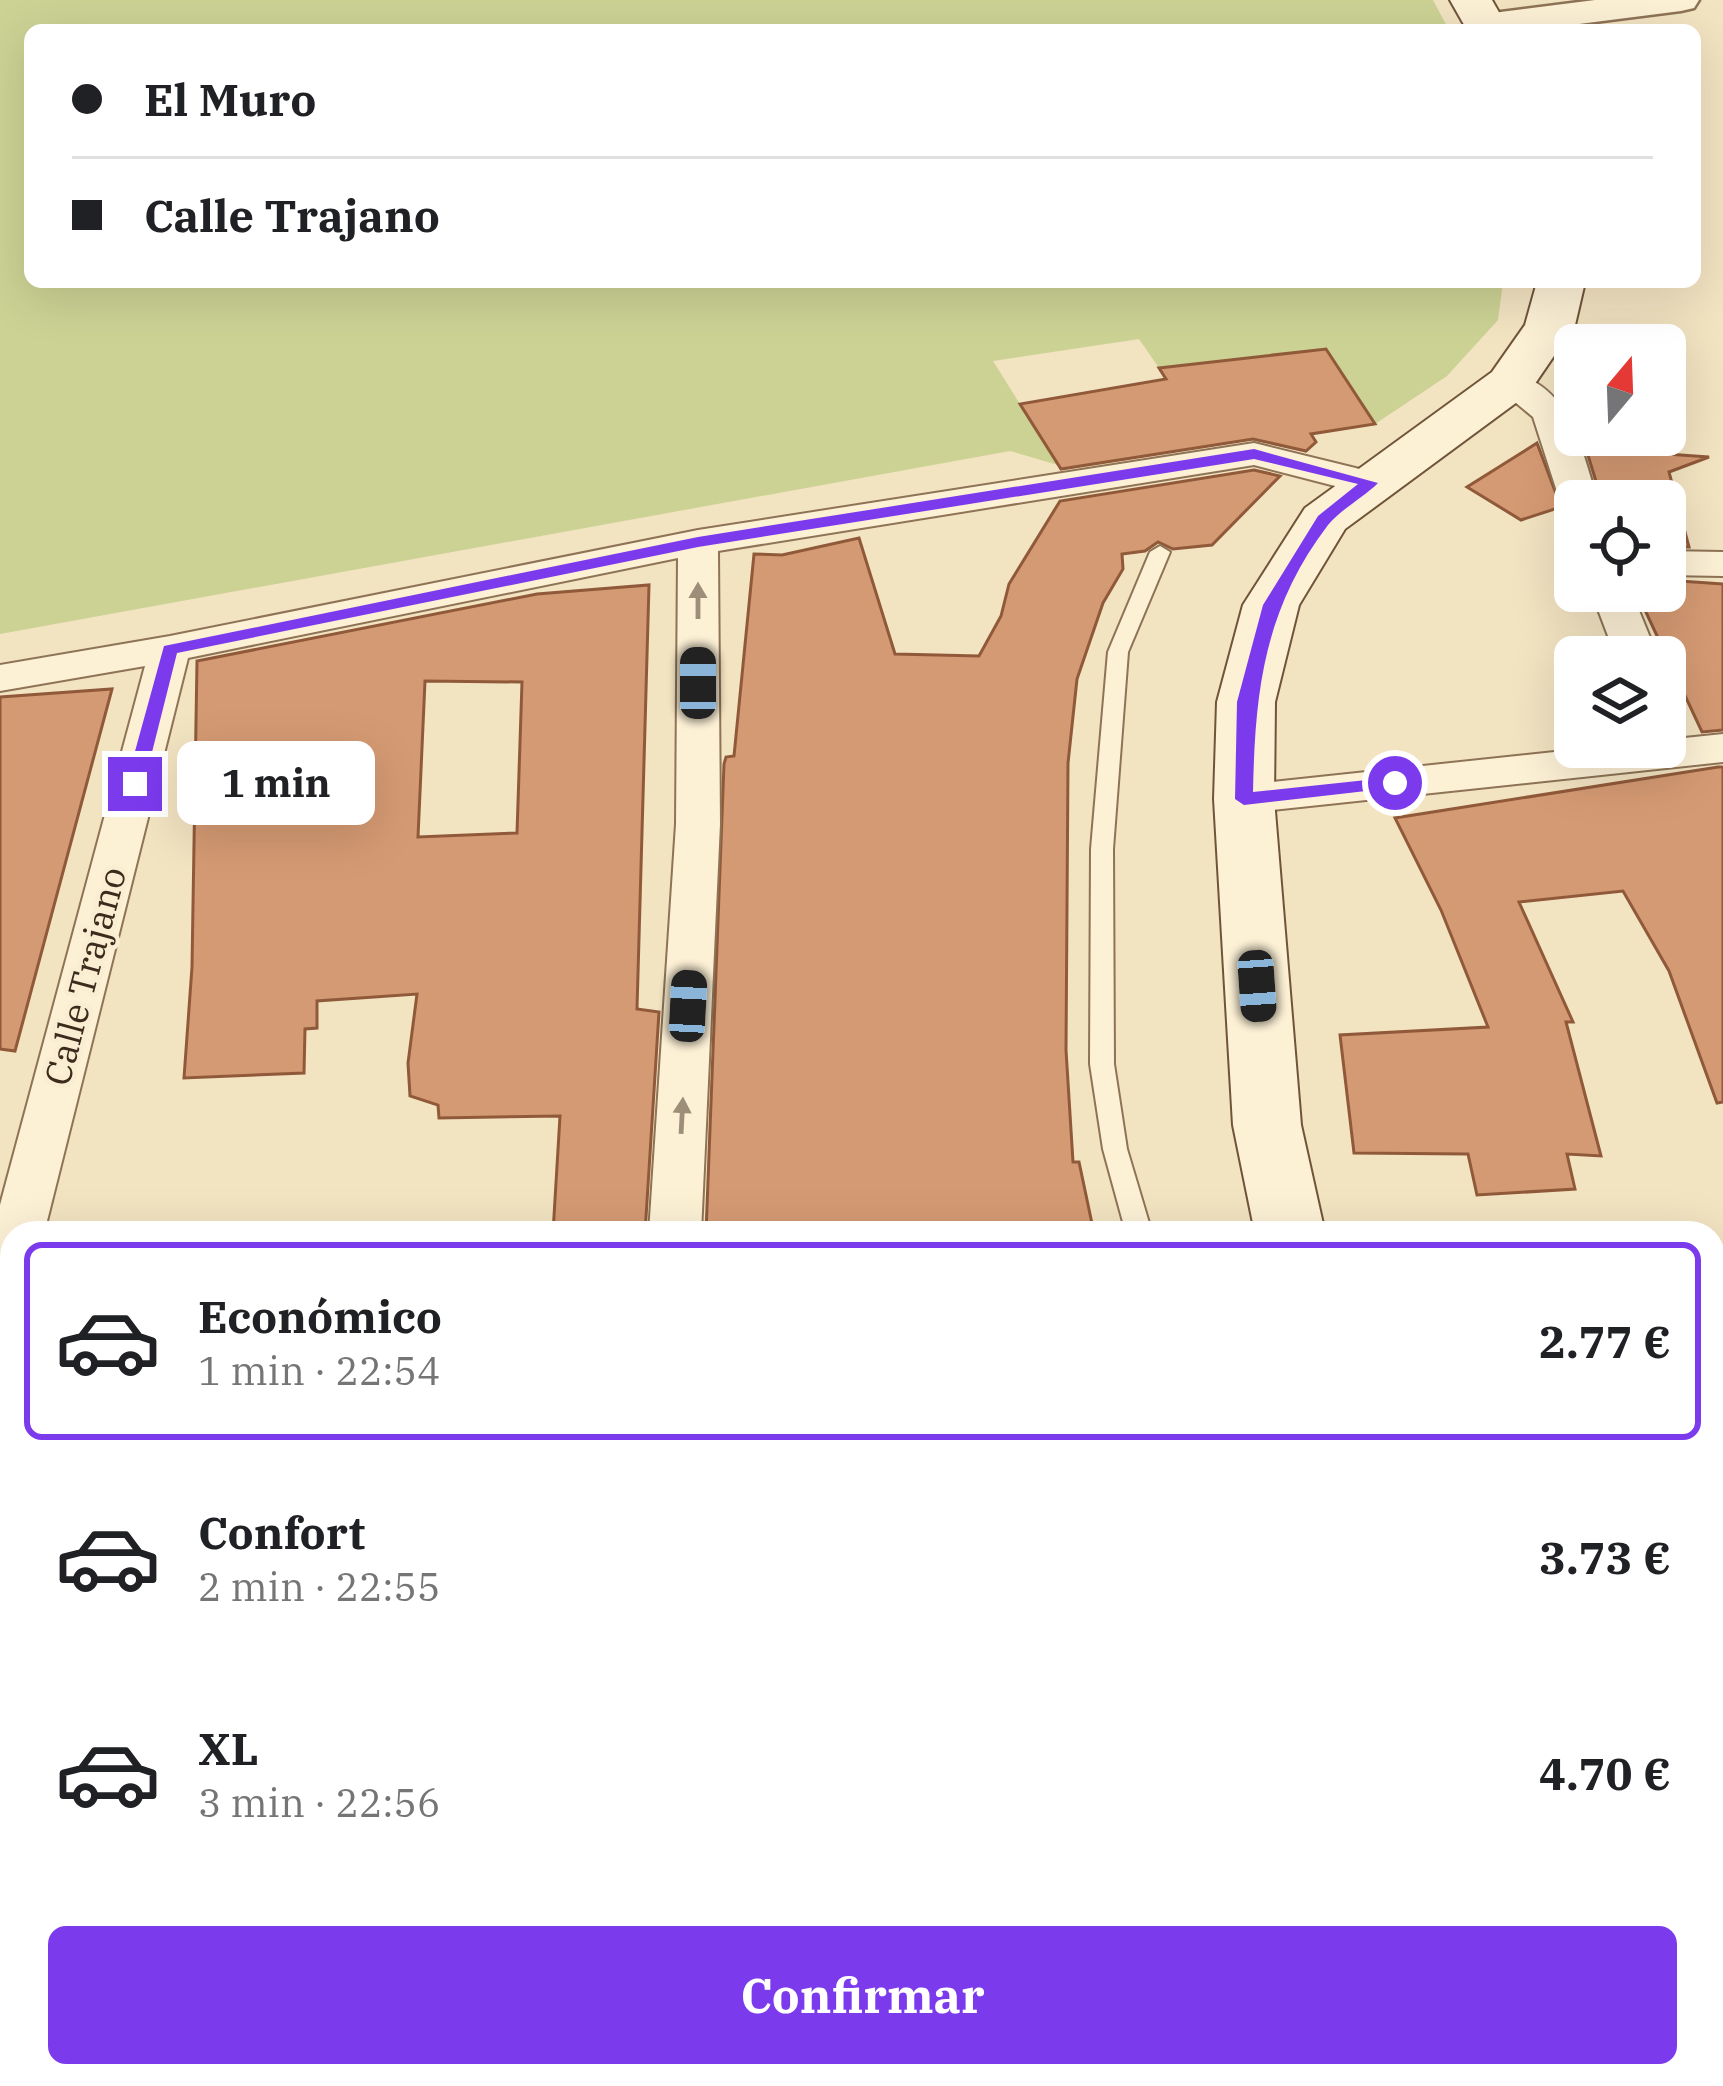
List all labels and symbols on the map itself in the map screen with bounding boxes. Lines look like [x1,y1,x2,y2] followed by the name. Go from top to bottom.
[1554,324,1686,456] north arrow
[688,581,708,619] one-way arrow
[680,647,716,719] car
[177,742,375,826] callout: 1 min
[1368,756,1422,810] route start
[108,757,162,811] route end
[33,861,136,1090] street label: Calle Trajano
[1237,949,1277,1023] car
[668,969,708,1043] car
[672,1097,691,1134] one-way arrow

